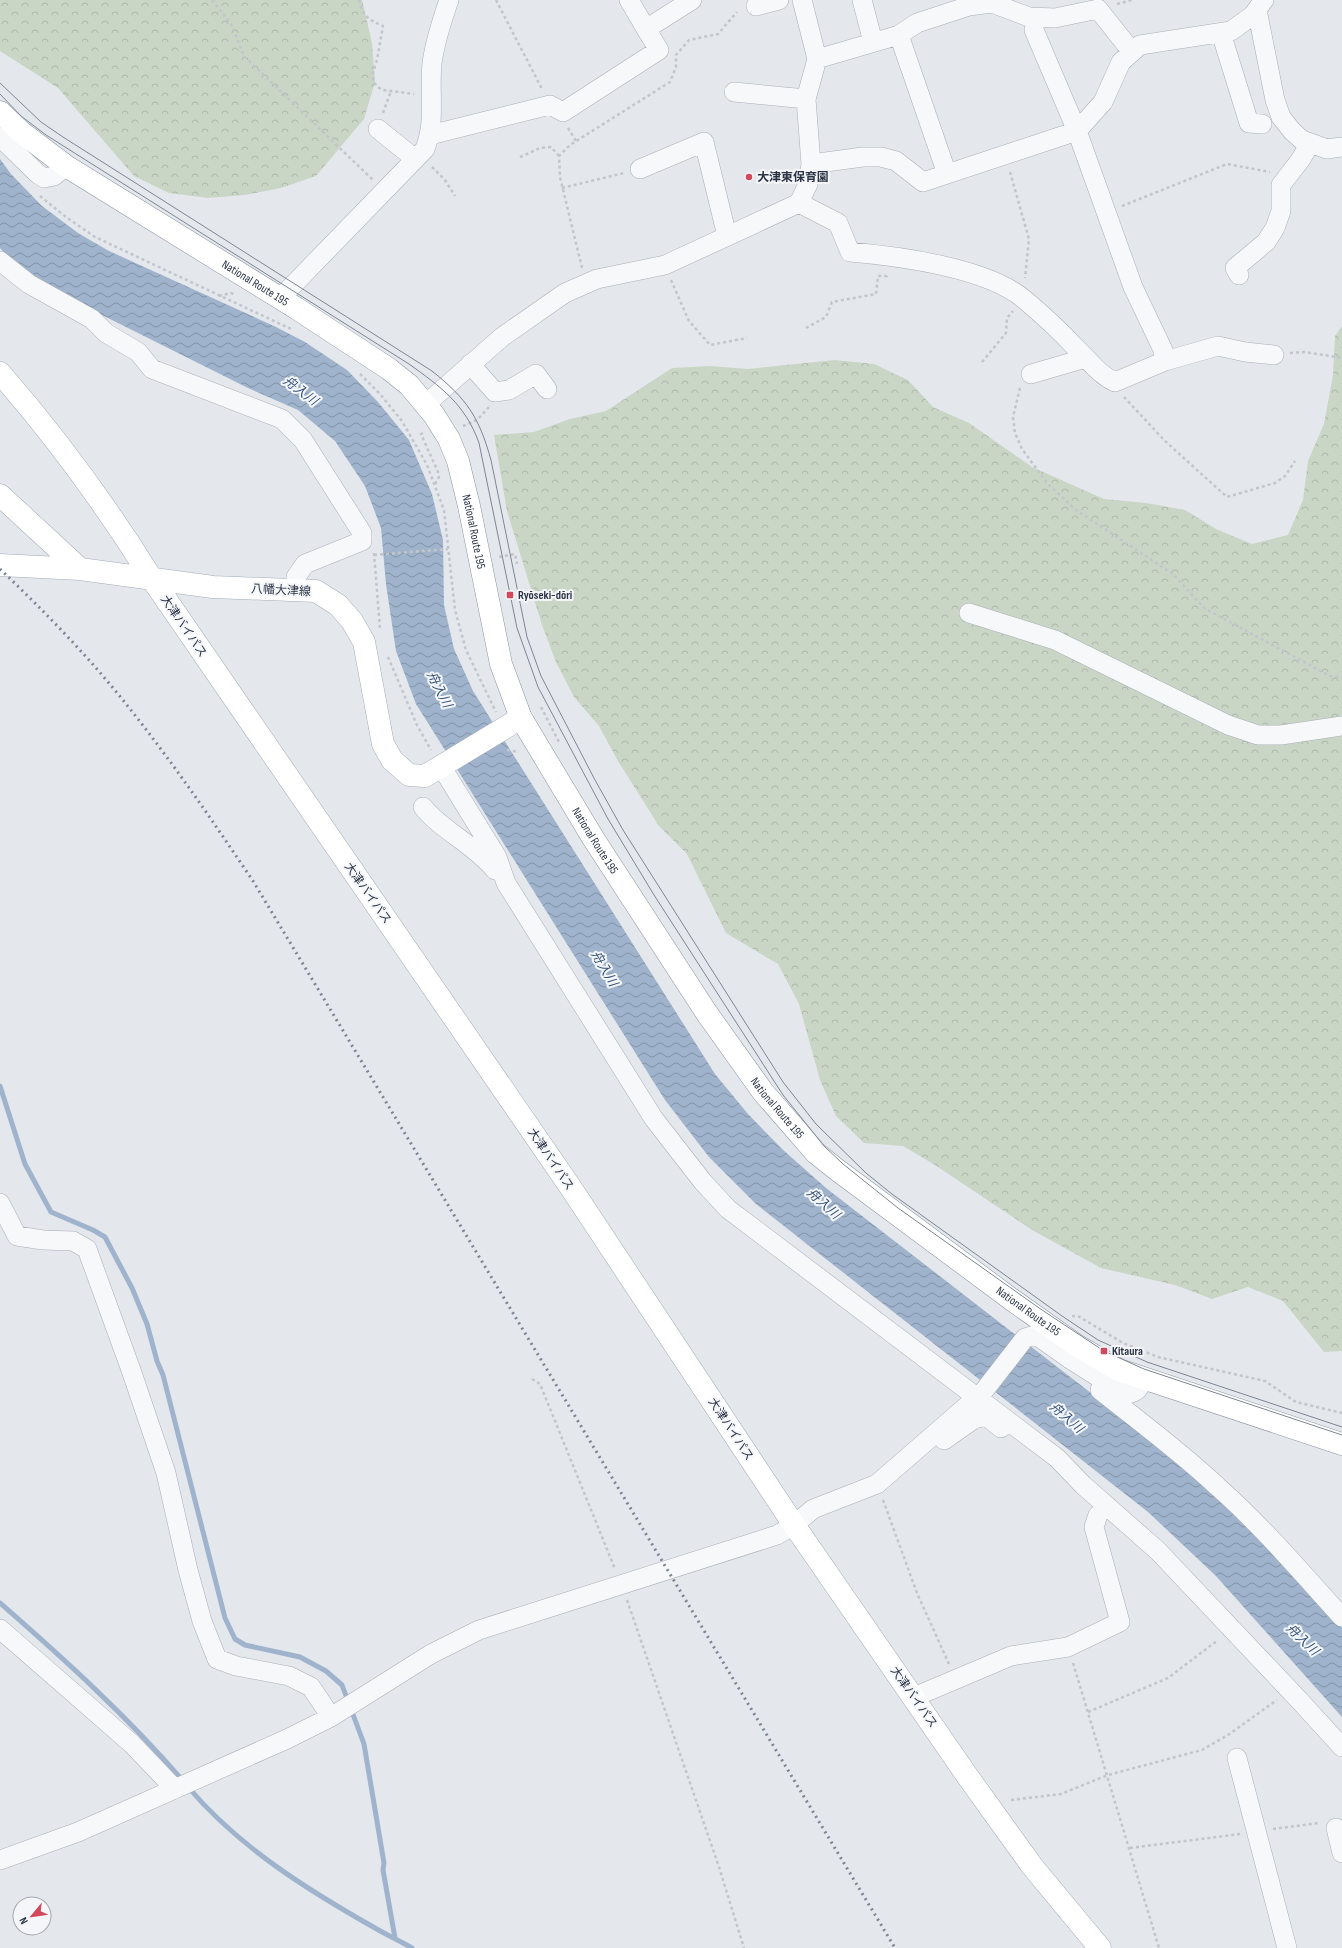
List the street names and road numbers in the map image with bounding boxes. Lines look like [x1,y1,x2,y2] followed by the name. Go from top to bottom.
[219,257,291,310] street label: National Route 195
[458,493,489,570] street label: National Route 195
[251,581,311,600] street label: 八幡大津線
[157,592,210,660] street label: 大津バイパス
[568,805,621,877] street label: National Route 195
[341,860,394,927] street label: 大津バイパス
[747,1075,807,1142] street label: National Route 195
[524,1125,577,1193] street label: 大津バイパス
[993,1283,1063,1340] street label: National Route 195
[705,1395,756,1463] street label: 大津バイパス
[887,1664,940,1731] street label: 大津バイパス

